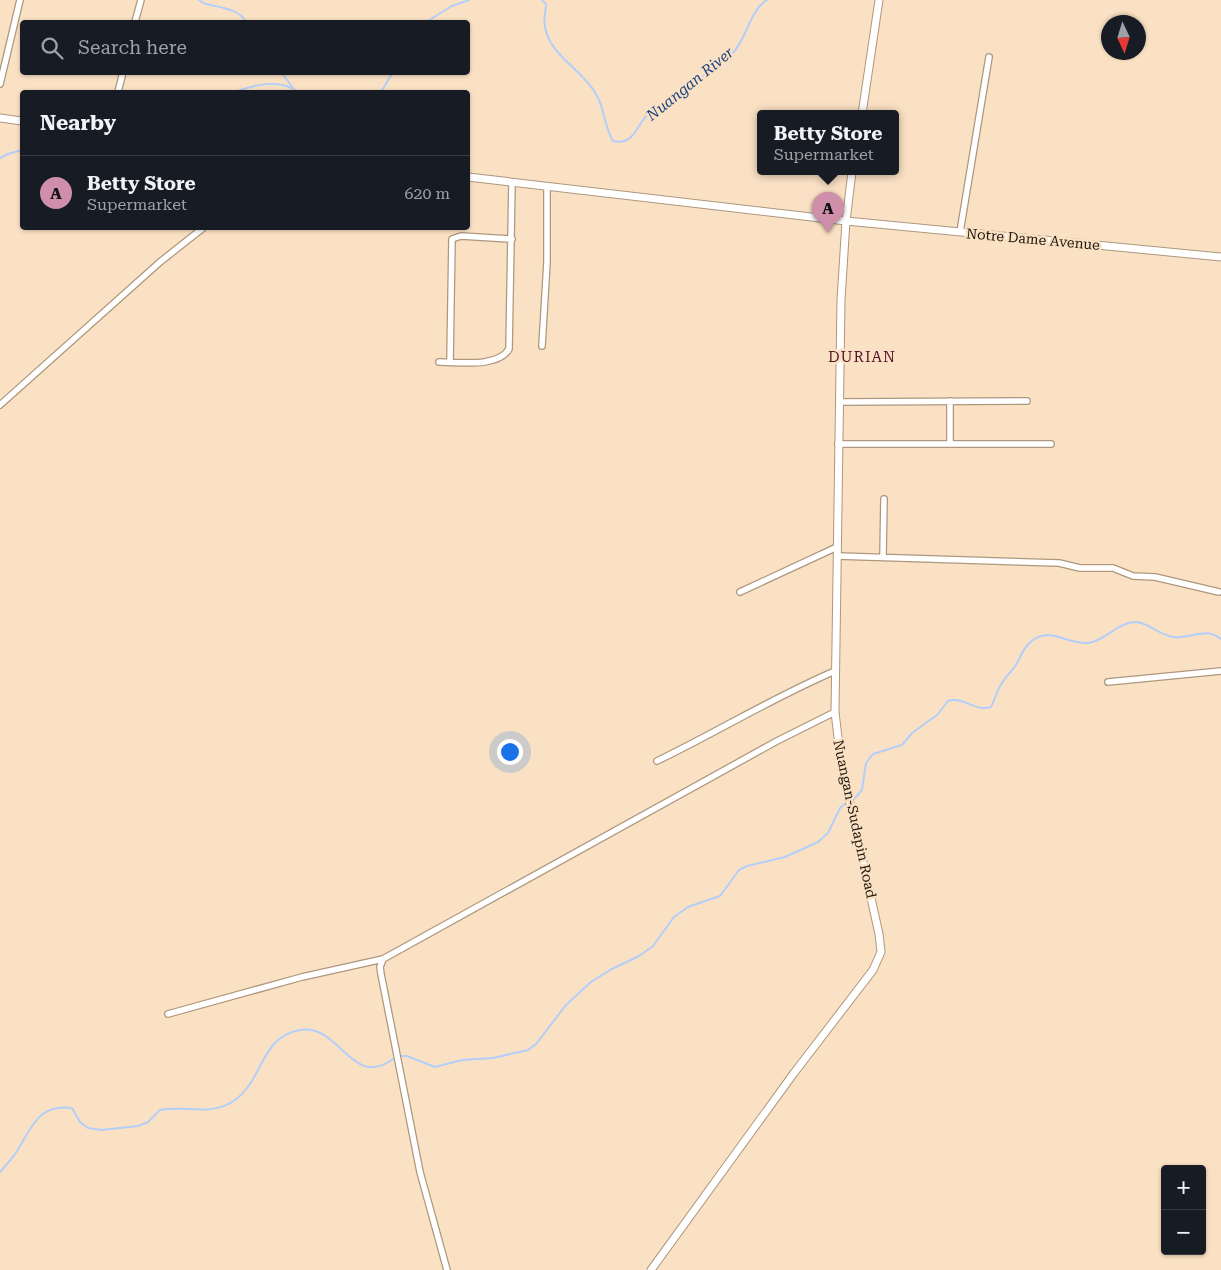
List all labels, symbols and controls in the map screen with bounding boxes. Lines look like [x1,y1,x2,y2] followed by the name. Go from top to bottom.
[1101,15,1146,60] north arrow
[20,20,470,75] search box
[38,34,66,62] icon: search
[78,36,187,59] text: Search here
[642,43,738,125] water label: Nuangan River
[757,110,899,175] popup
[40,111,116,135] text: Nearby
[774,122,882,145] text: Betty Store
[774,145,874,164] text: Supermarket
[87,172,196,195] text: Betty Store
[50,184,62,203] text: A
[404,184,450,203] text: 620 m
[812,192,844,233] pin: A
[87,195,187,214] text: Supermarket
[965,225,1101,253] street label: Notre Dame Avenue
[828,348,896,366] district label: DURIAN
[830,738,880,900] street label: Nuangan-Sudapin Road
[497,739,523,765] your location
[1161,1165,1206,1255] map controls
[1161,1165,1206,1210] button: +
[1161,1210,1206,1255] button: −

